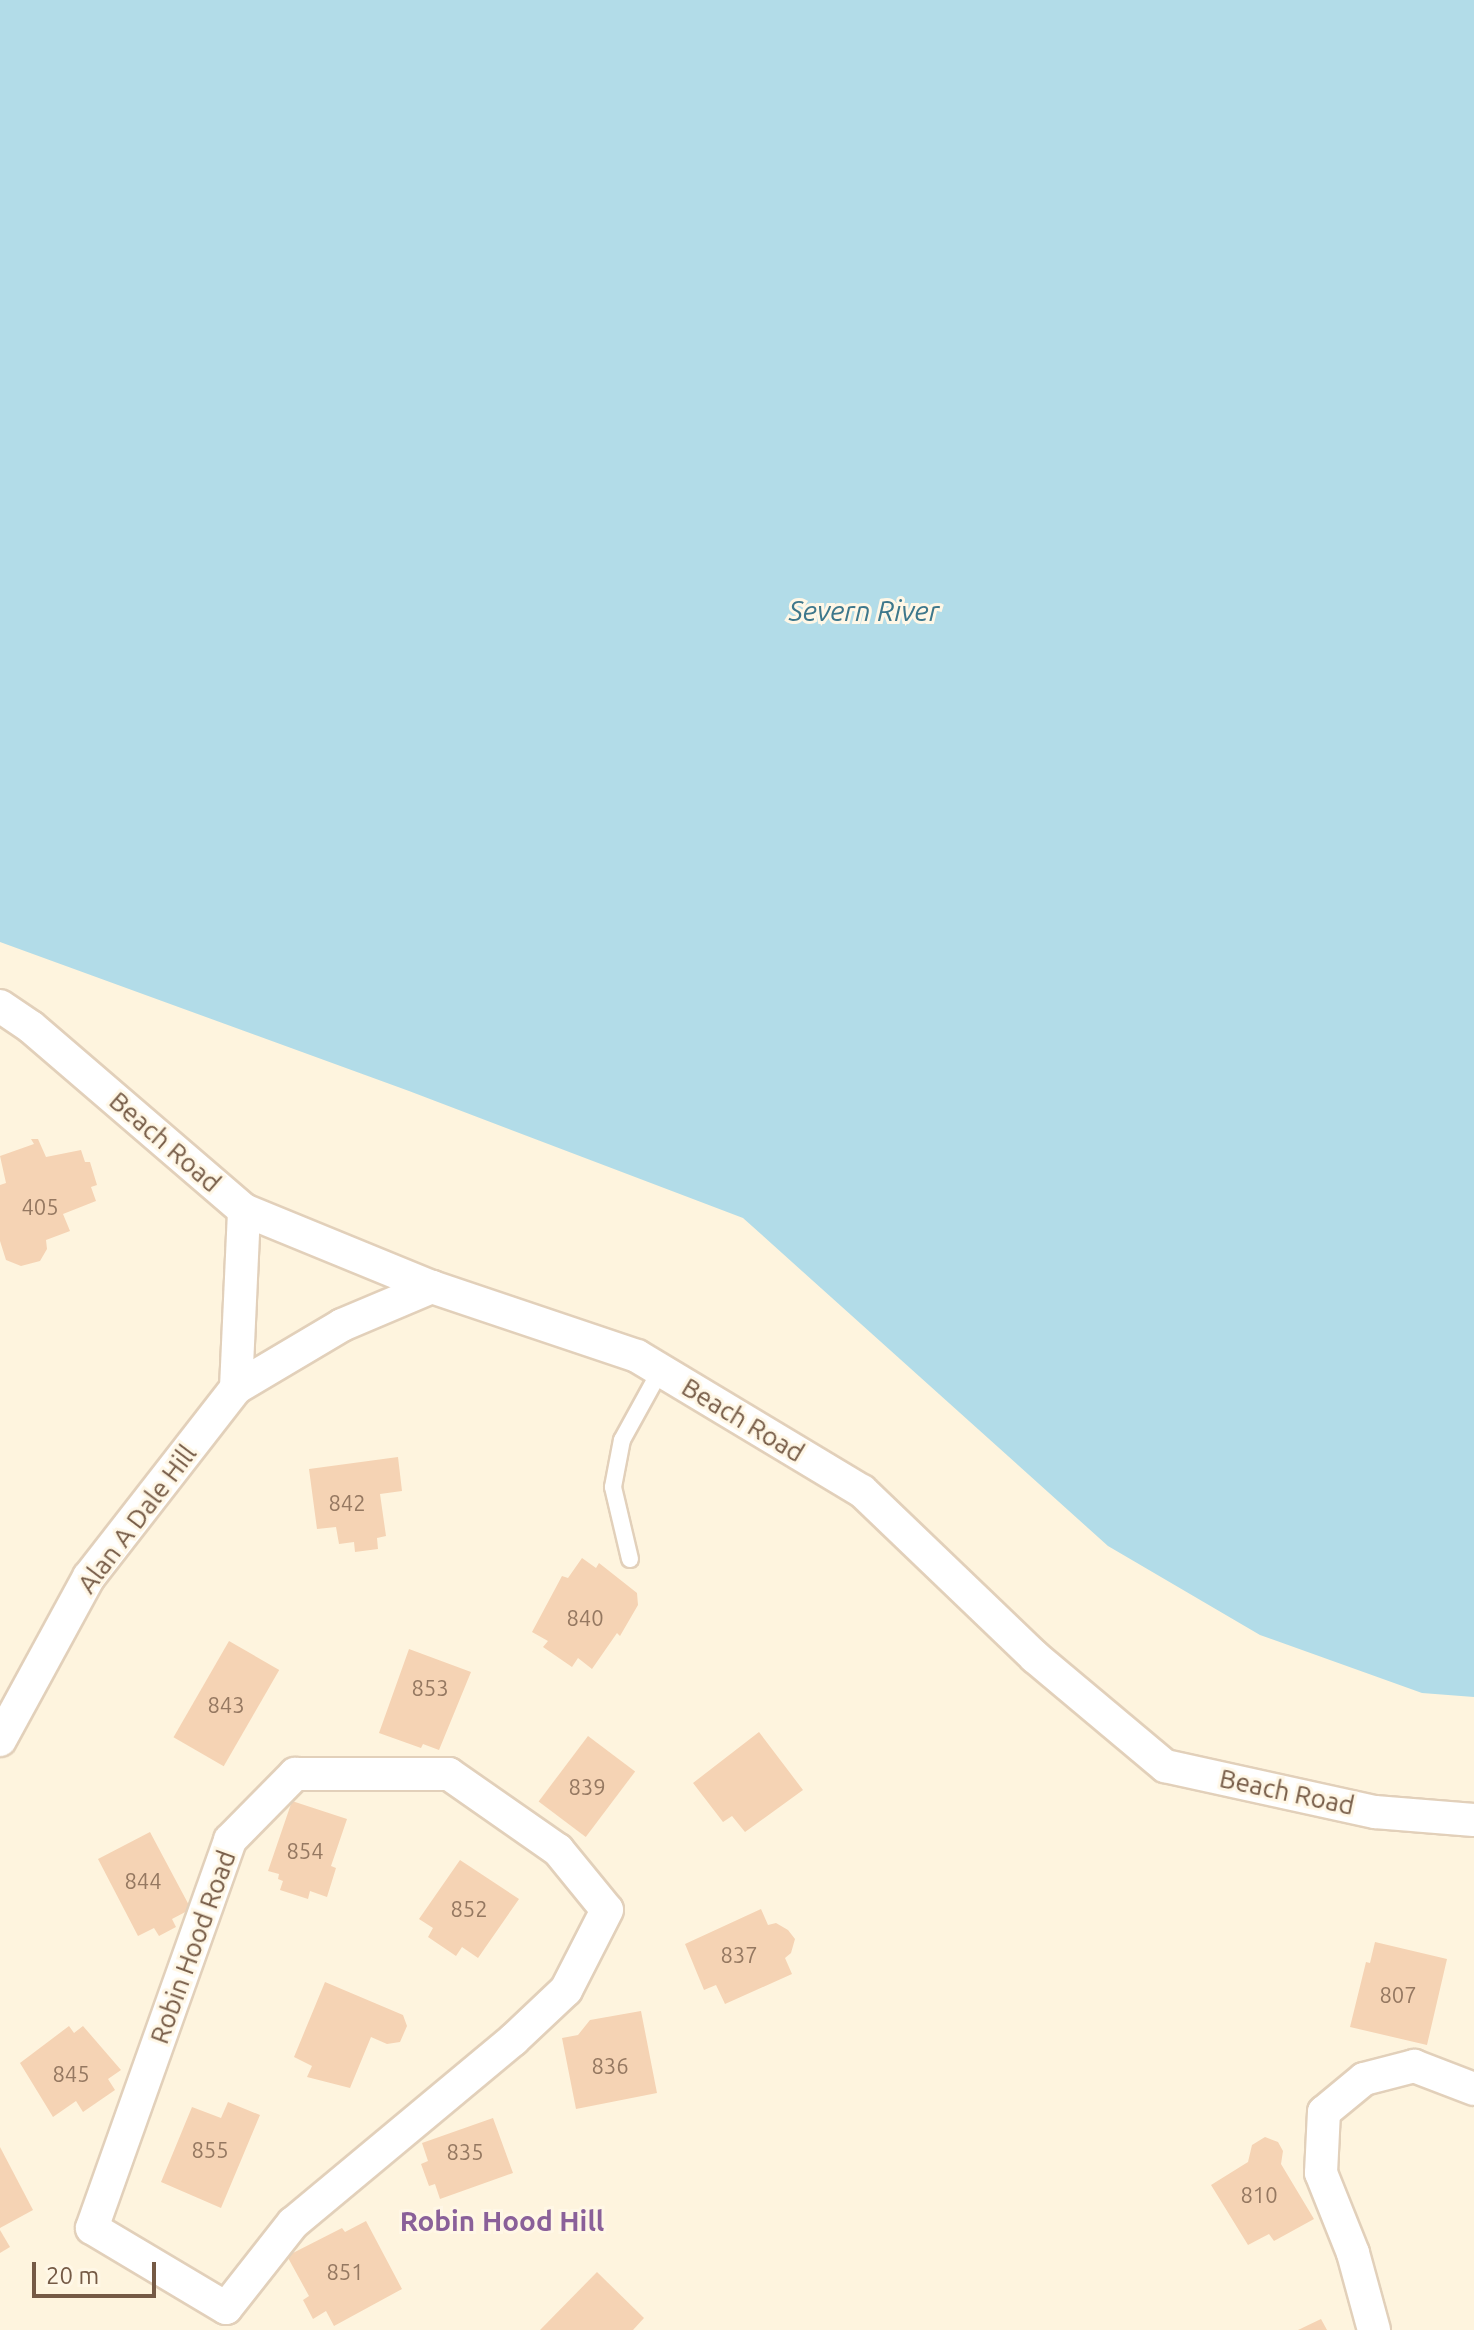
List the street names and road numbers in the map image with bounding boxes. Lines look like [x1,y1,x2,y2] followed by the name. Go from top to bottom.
[103,1085,227,1199] street label: Beach Road
[676,1371,810,1469] street label: Beach Road
[71,1439,203,1599] street label: Alan A Dale Hill
[1217,1762,1357,1822] street label: Beach Road
[144,1846,242,2048] street label: Robin Hood Road

